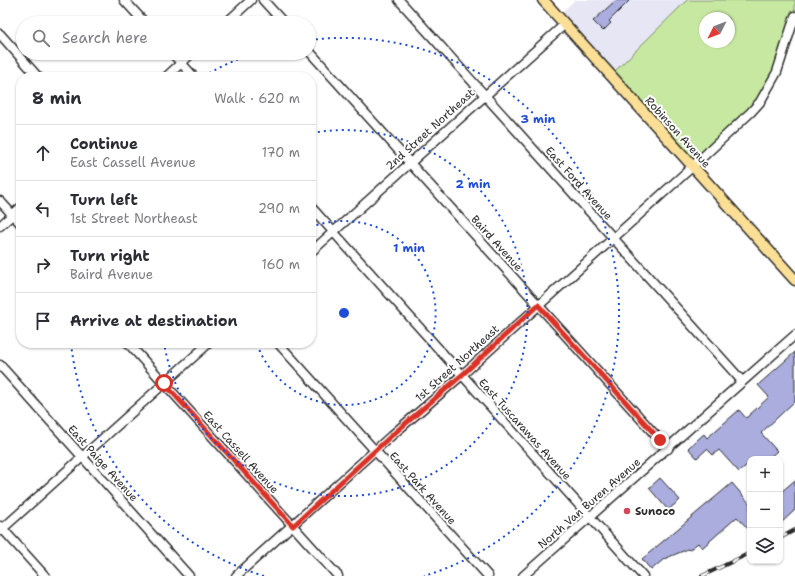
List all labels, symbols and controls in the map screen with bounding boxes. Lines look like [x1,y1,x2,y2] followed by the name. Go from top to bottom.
[699,12,735,48] north arrow
[16,16,316,60] search box
[30,27,52,49] icon: search
[62,28,148,48] text: Search here
[383,85,478,173] street label: 2nd Street Northeast
[32,87,82,109] text: 8 min
[214,90,300,107] text: Walk · 620 m
[642,93,714,171] street label: Robinson Avenue
[521,111,556,127] text: 3 min
[70,134,138,154] text: Continue
[32,142,54,164] icon: ahead
[542,143,616,223] street label: East Ford Avenue
[262,144,300,161] text: 170 m
[70,154,196,171] text: East Cassell Avenue
[456,176,491,192] text: 2 min
[70,190,138,210] text: Turn left
[32,198,54,220] icon: left
[258,200,300,217] text: 290 m
[70,210,198,227] text: 1st Street Northeast
[468,212,526,274] street label: Baird Avenue
[393,240,425,256] text: 1 min
[70,246,150,266] text: Turn right
[32,254,54,276] icon: right
[262,256,300,273] text: 160 m
[70,266,153,283] text: Baird Avenue
[337,306,351,320] centre of rings
[32,310,54,332] icon: arrive
[70,311,238,331] text: Arrive at destination
[412,322,503,405] street label: 1st Street Northeast
[155,374,173,392] route start
[475,375,574,483] street label: East Tuscarawas Avenue
[199,408,282,497] street label: East Cassell Avenue
[64,422,141,505] street label: East Paige Avenue
[651,431,669,449] route end
[386,449,459,528] street label: East Park Avenue
[535,455,644,552] street label: North Van Buren Avenue
[747,456,783,564] map controls
[747,456,783,492] button: +
[747,492,783,528] button: −
[635,504,675,519] place label: Sunoco
[622,506,632,516] marker: Sunoco
[747,528,783,564] button: layers

